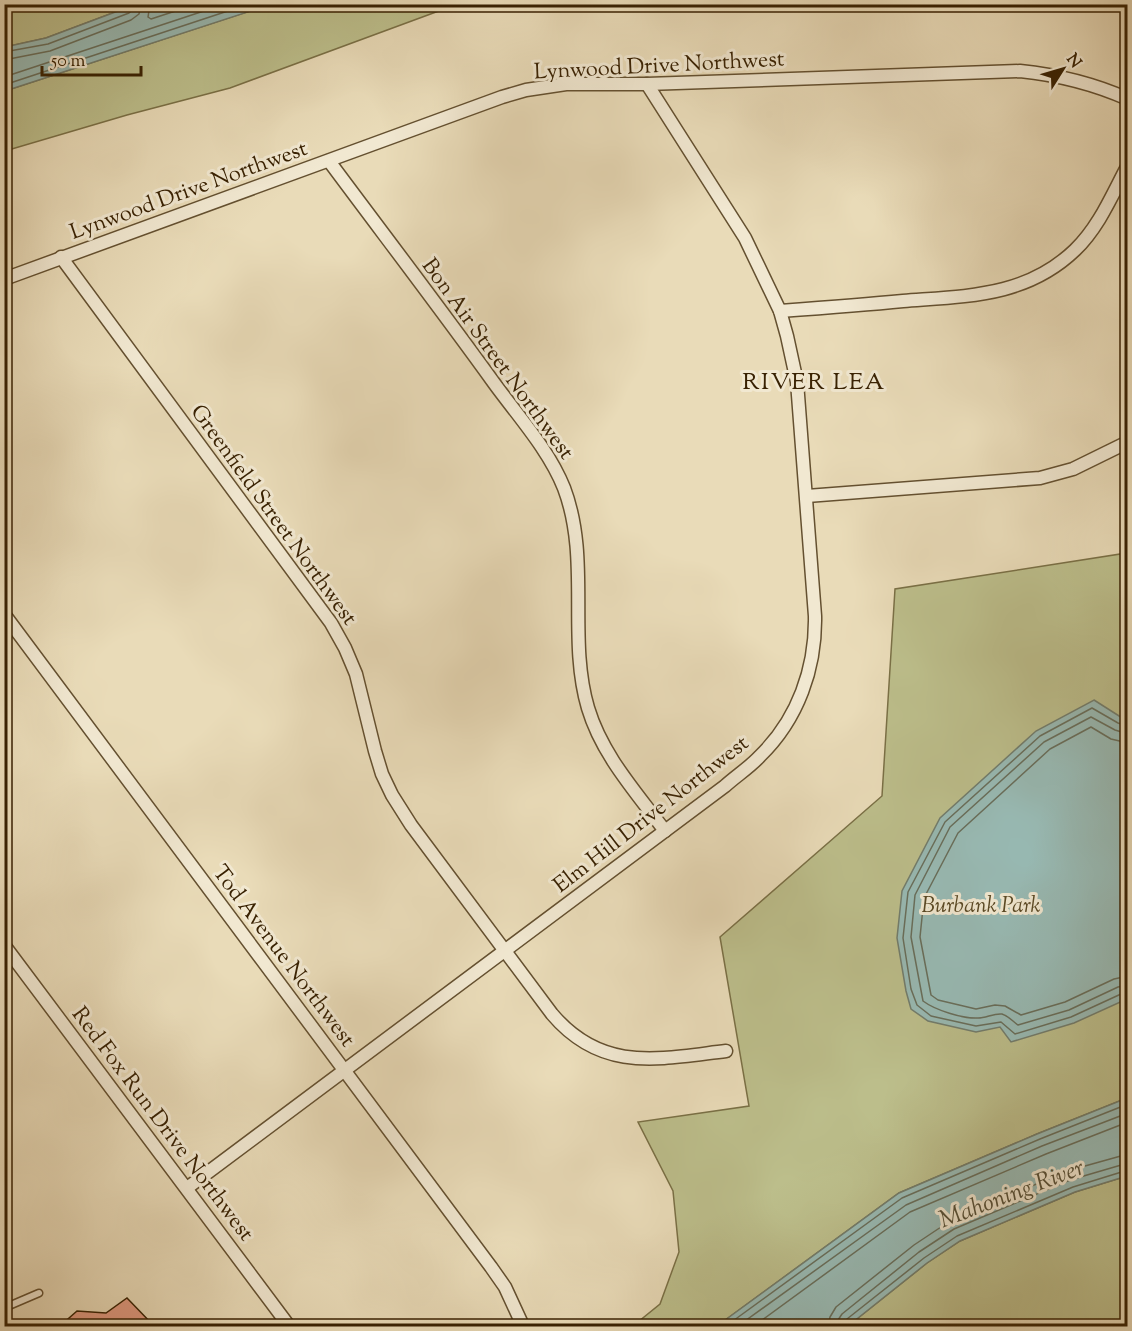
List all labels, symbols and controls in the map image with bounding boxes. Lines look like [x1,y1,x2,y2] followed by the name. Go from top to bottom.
[42,39,141,77] scale bar
[1033,39,1093,99] north arrow
[533,44,786,90] street label: Lynwood Drive Northwest
[50,49,86,75] text: 50 m
[1060,49,1086,74] text: N
[66,134,313,250] street label: Lynwood Drive Northwest
[413,252,581,467] street label: Bon Air Street Northwest
[742,366,886,400] district label: RIVER LEA
[181,399,364,633] street label: Greenfield Street Northwest
[547,728,757,902] street label: Elm Hill Drive Northwest
[203,859,362,1055] street label: Tod Avenue Northwest
[922,891,1040,923] park label: Burbank Park
[63,1001,261,1249] street label: Red Fox Run Drive Northwest
[934,1151,1090,1238] water label: Mahoning River

